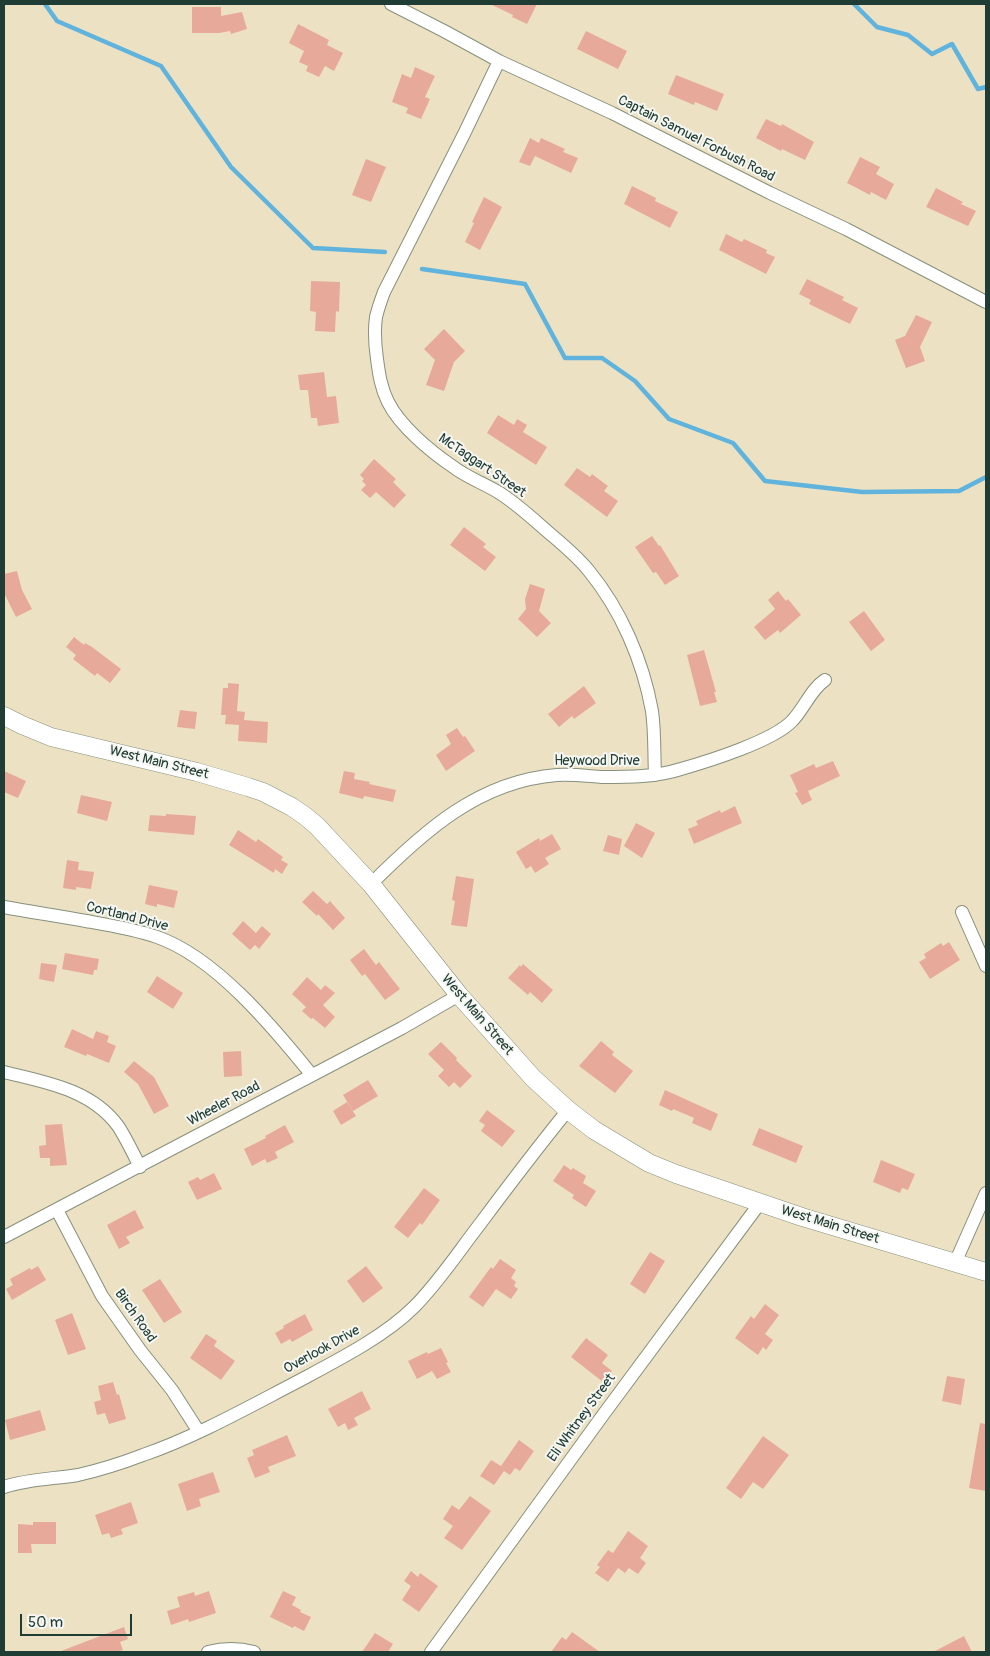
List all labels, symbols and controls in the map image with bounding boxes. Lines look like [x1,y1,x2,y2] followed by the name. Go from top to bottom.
[615,92,777,186] street label: Captain Samuel Forbush Road
[435,431,529,501] street label: McTaggart Street
[108,743,210,783] street label: West Main Street
[554,753,640,769] street label: Heywood Drive
[84,899,170,935] street label: Cortland Drive
[437,971,517,1059] street label: West Main Street
[185,1078,263,1130] street label: Wheeler Road
[779,1202,881,1248] street label: West Main Street
[111,1286,159,1346] street label: Birch Road
[281,1322,363,1378] street label: Overlook Drive
[544,1371,620,1465] street label: Eli Whitney Street
[22,1604,135,1636] scale bar
[28,1613,63,1632] text: 50 m

